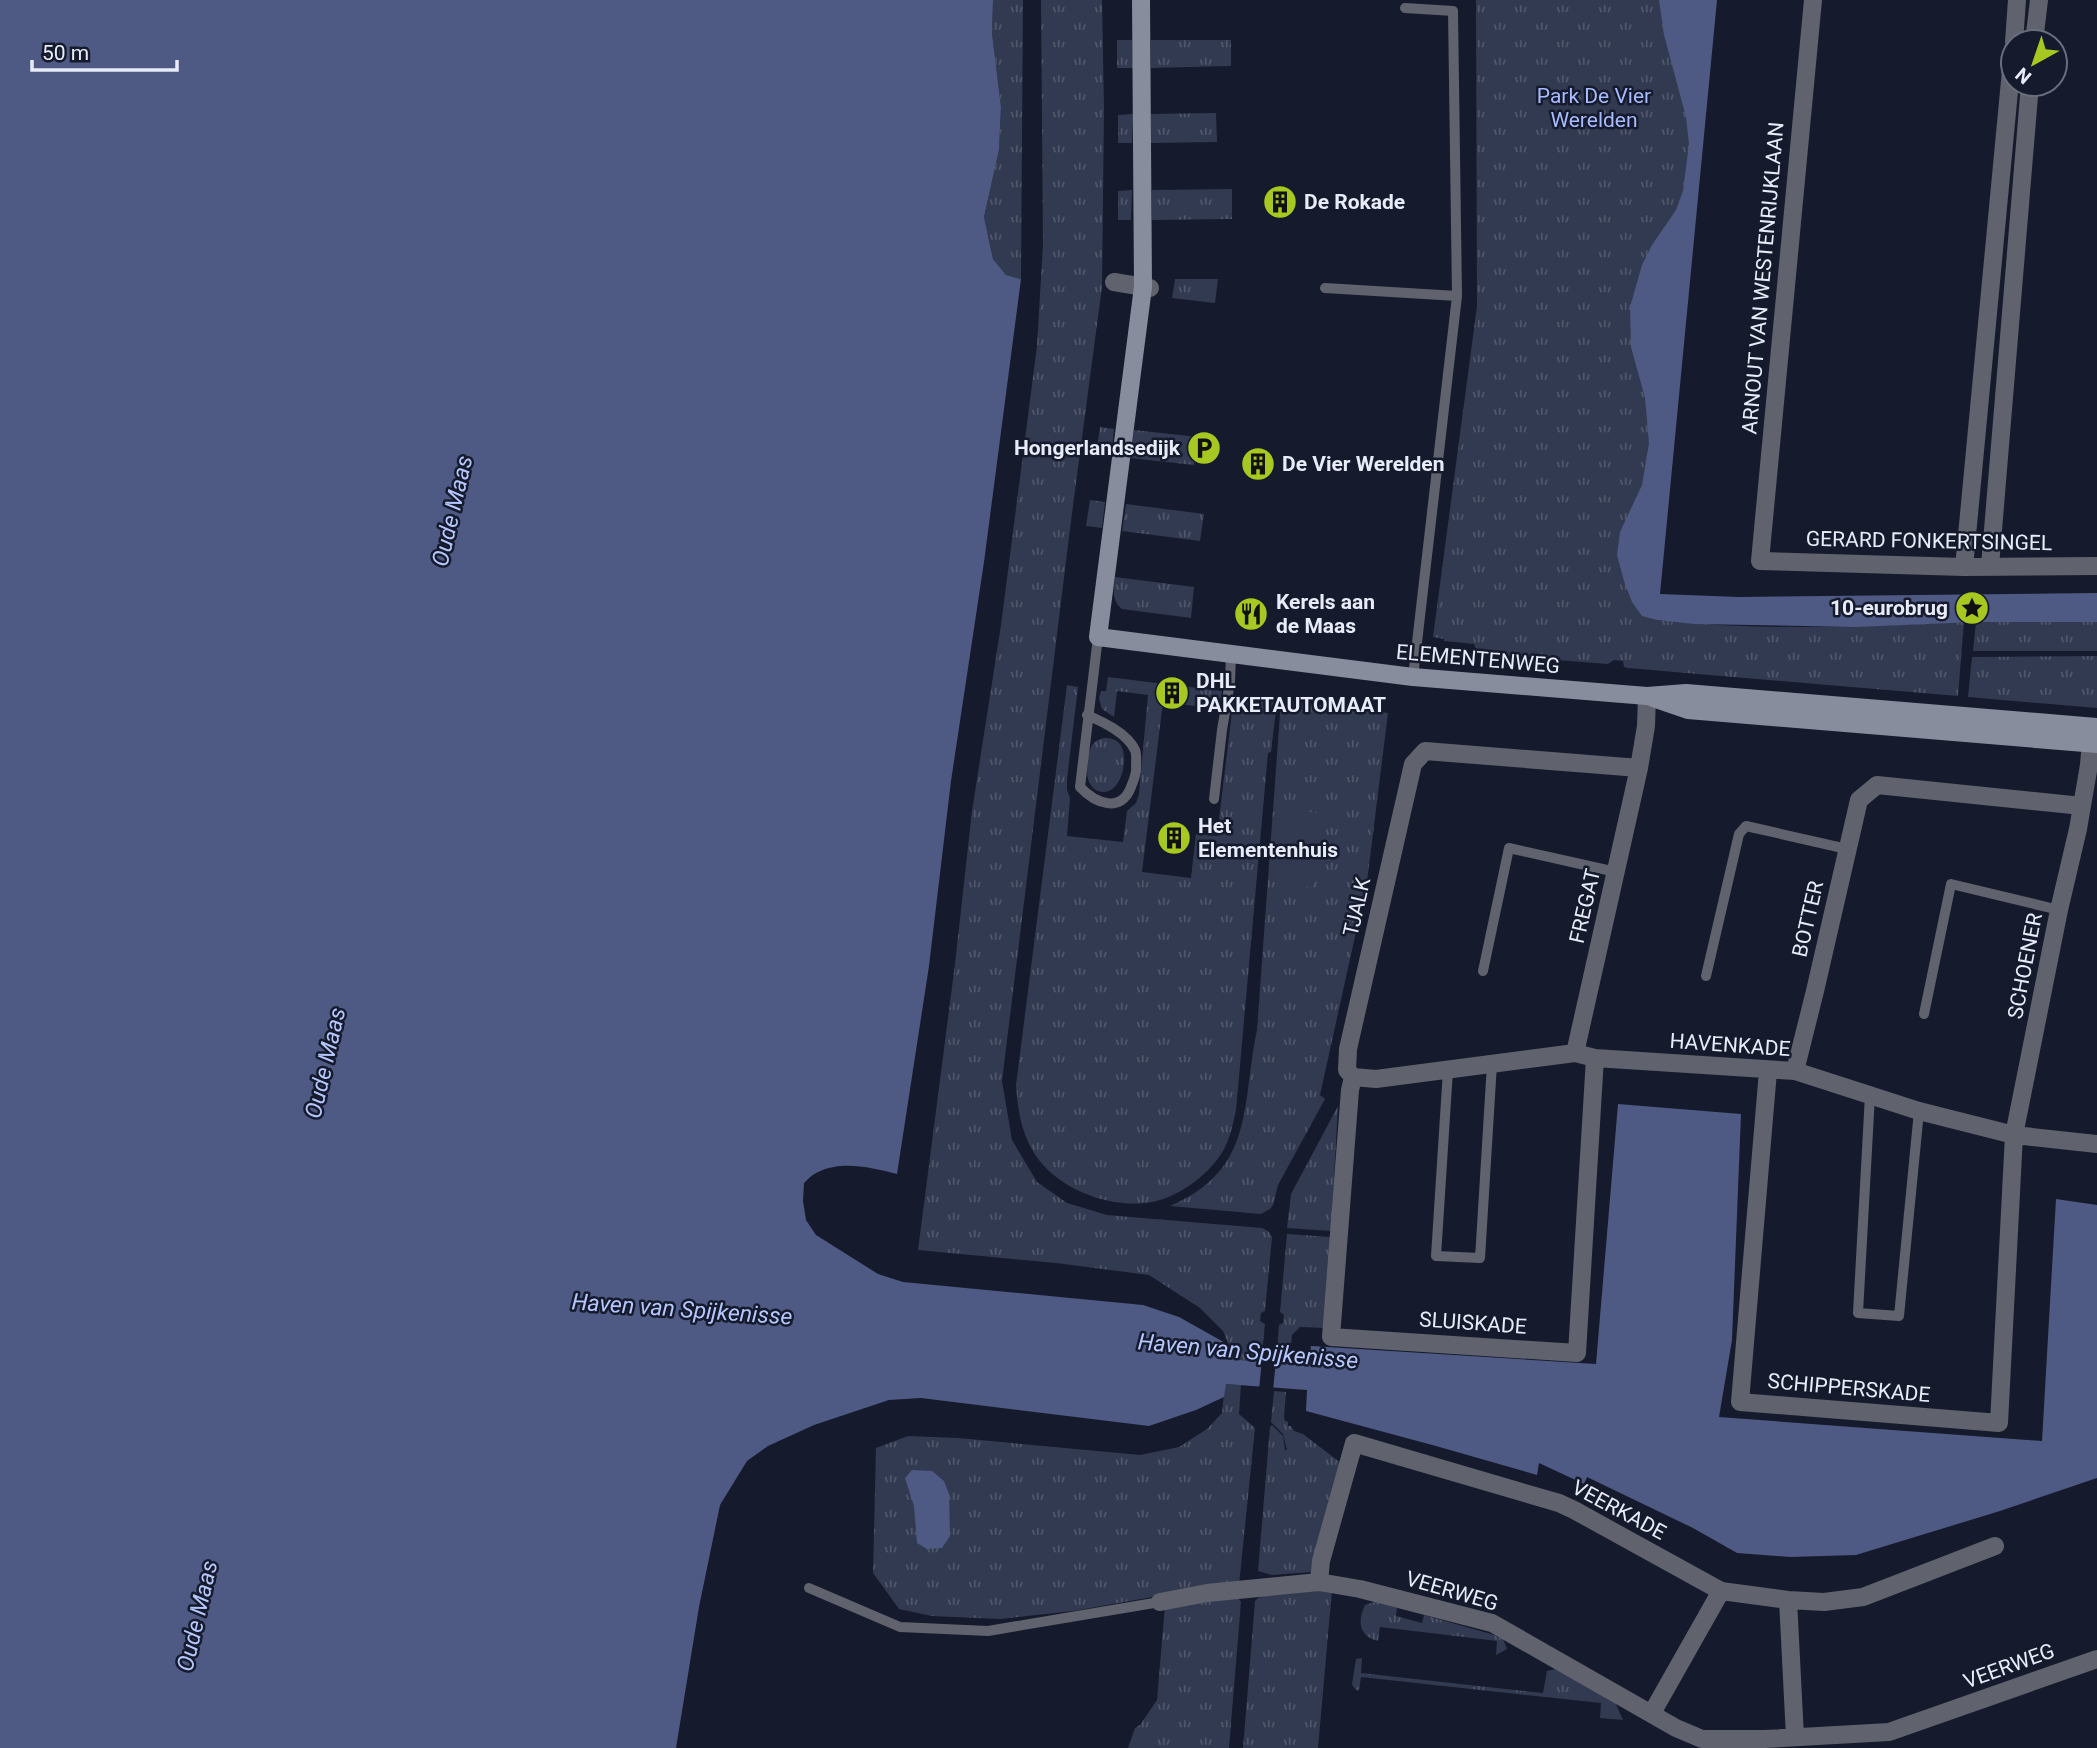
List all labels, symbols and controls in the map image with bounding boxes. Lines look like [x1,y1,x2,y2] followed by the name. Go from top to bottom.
[32,28,177,72] scale bar
[1999,28,2069,98] north arrow
[42,41,89,65] text: 50 m
[2011,63,2036,89] text: N
[1537,84,1651,132] park label: Park De Vier Werelden
[1737,121,1789,435] street label: ARNOUT VAN WESTENRIJKLAAN
[1261,183,1299,221] building icon: De Rokade
[1304,190,1405,214] place label: De Rokade
[1185,429,1223,467] parking icon: Hongerlandsedijk
[1014,436,1181,460] place label: Hongerlandsedijk
[1239,445,1277,483] building icon: De Vier Werelden
[1282,452,1444,476] place label: De Vier Werelden
[427,453,478,569] water label: Oude Maas
[1806,527,2052,555] street label: GERARD FONKERTSINGEL
[1953,589,1991,627] place icon: 10-eurobrug
[1276,590,1375,638] place label: Kerels aan de Maas
[1232,595,1270,633] restaurant icon: Kerels aan de Maas
[1830,596,1948,620] place label: 10-eurobrug
[1395,640,1561,678] street label: ELEMENTENWEG
[1196,669,1386,717] place label: DHL PAKKETAUTOMAAT
[1153,674,1191,712] building icon: DHL PAKKETAUTOMAAT
[1198,814,1338,862] place label: Het Elementenhuis
[1155,819,1193,857] building icon: Het Elementenhuis
[1565,866,1605,946] street label: FREGAT
[1339,874,1376,939] street label: TJALK
[1788,879,1828,959] street label: BOTTER
[2003,911,2047,1021] street label: SCHOENER
[300,1005,351,1121] water label: Oude Maas
[1669,1029,1791,1061] street label: HAVENKADE
[571,1288,793,1331] water label: Haven van Spijkenisse
[1418,1307,1528,1339] street label: SLUISKADE
[1137,1328,1359,1375] water label: Haven van Spijkenisse
[1767,1369,1931,1407] street label: SCHIPPERSKADE
[1568,1475,1670,1545] street label: VEERKADE
[172,1558,223,1674] water label: Oude Maas
[1403,1566,1501,1616] street label: VEERWEG
[1960,1638,2058,1694] street label: VEERWEG

